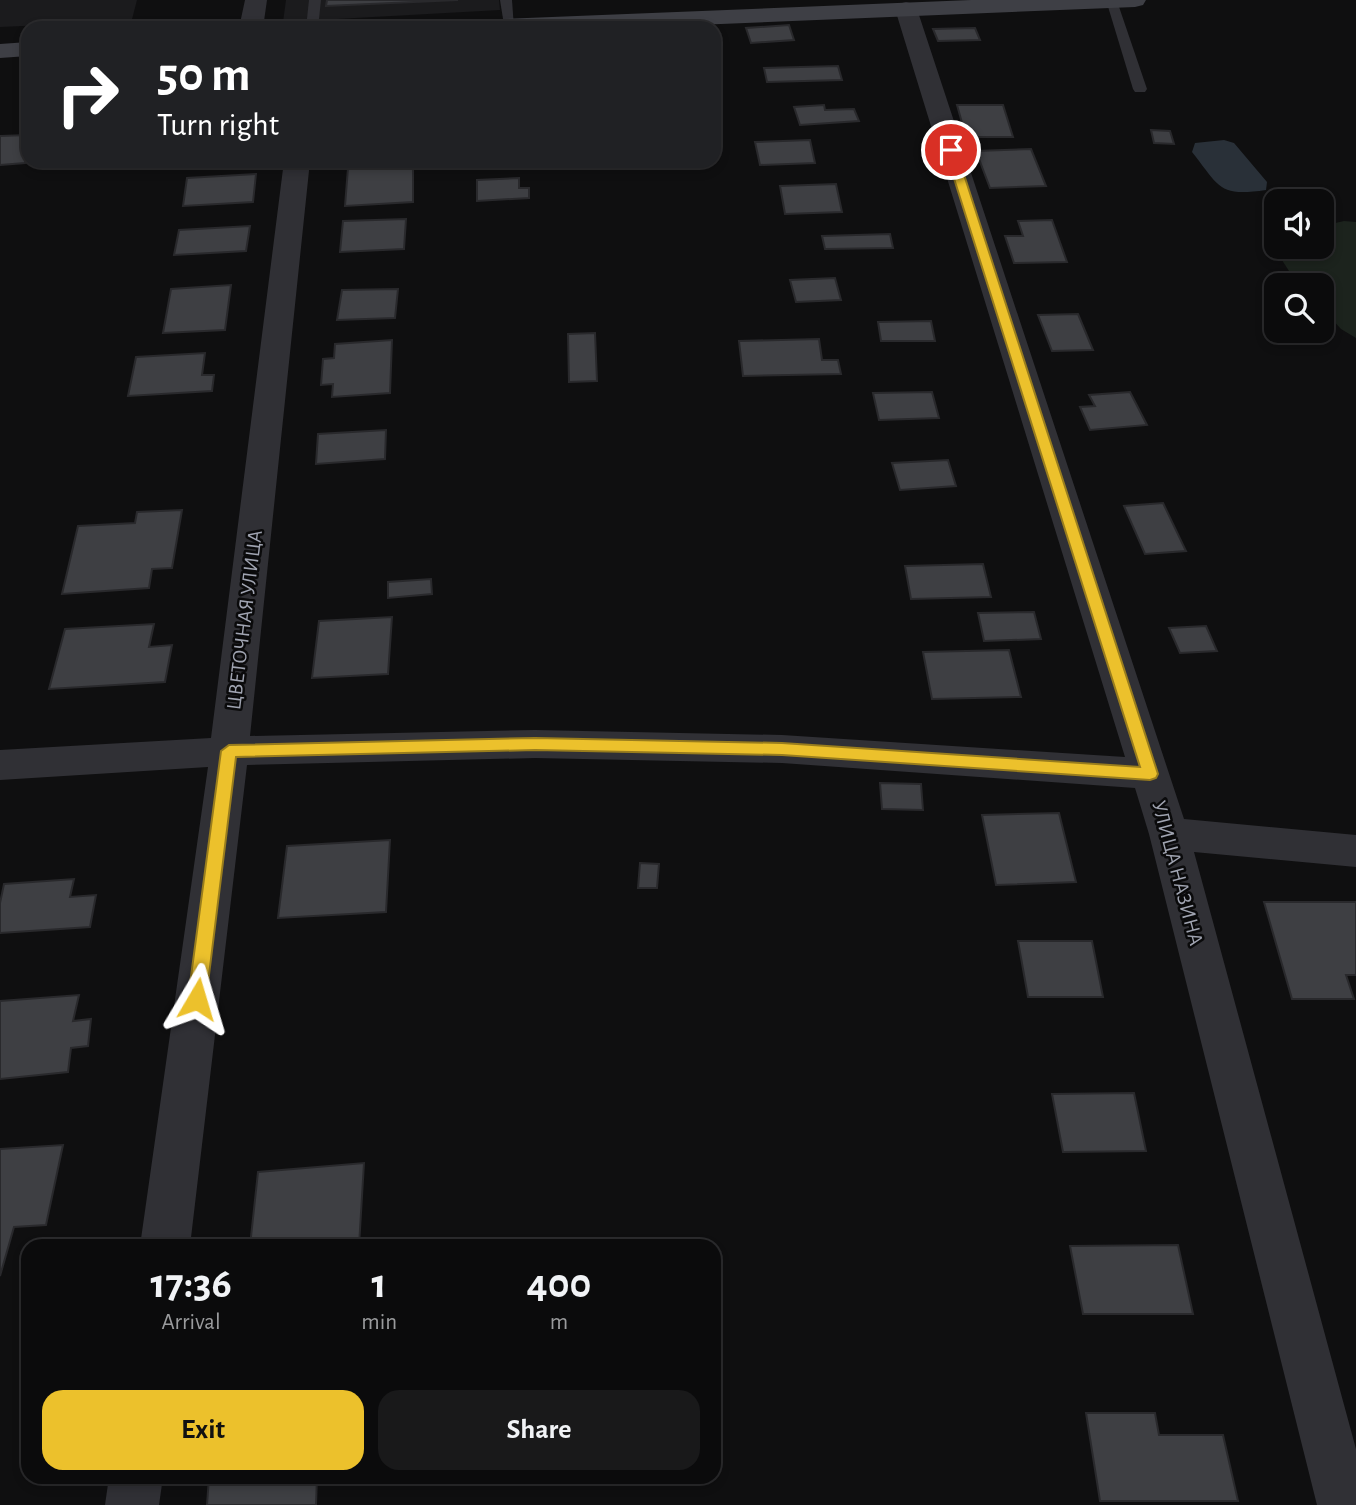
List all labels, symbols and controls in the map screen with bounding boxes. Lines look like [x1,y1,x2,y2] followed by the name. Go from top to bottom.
[42,49,133,140] icon: right
[157,51,251,100] text: 50 m
[157,109,279,141] text: Turn right
[921,120,981,180] pin
[932,131,970,169] icon: arrive
[1264,189,1334,343] map controls
[1264,189,1334,259] button: sound
[1264,273,1334,343] button: search
[223,529,266,711] street label: ЦВЕТОЧНАЯ УЛИЦА
[1148,798,1207,948] street label: УЛИЦА НАЗИНА
[160,962,234,1036] position arrow
[150,1263,232,1305] text: 17:36
[372,1263,387,1305] text: 1
[527,1263,591,1305] text: 400
[162,1311,221,1334] text: Arrival
[361,1311,397,1334] text: min
[550,1311,568,1334] text: m
[42,1390,364,1470] button: Exit
[378,1390,700,1470] button: Share

